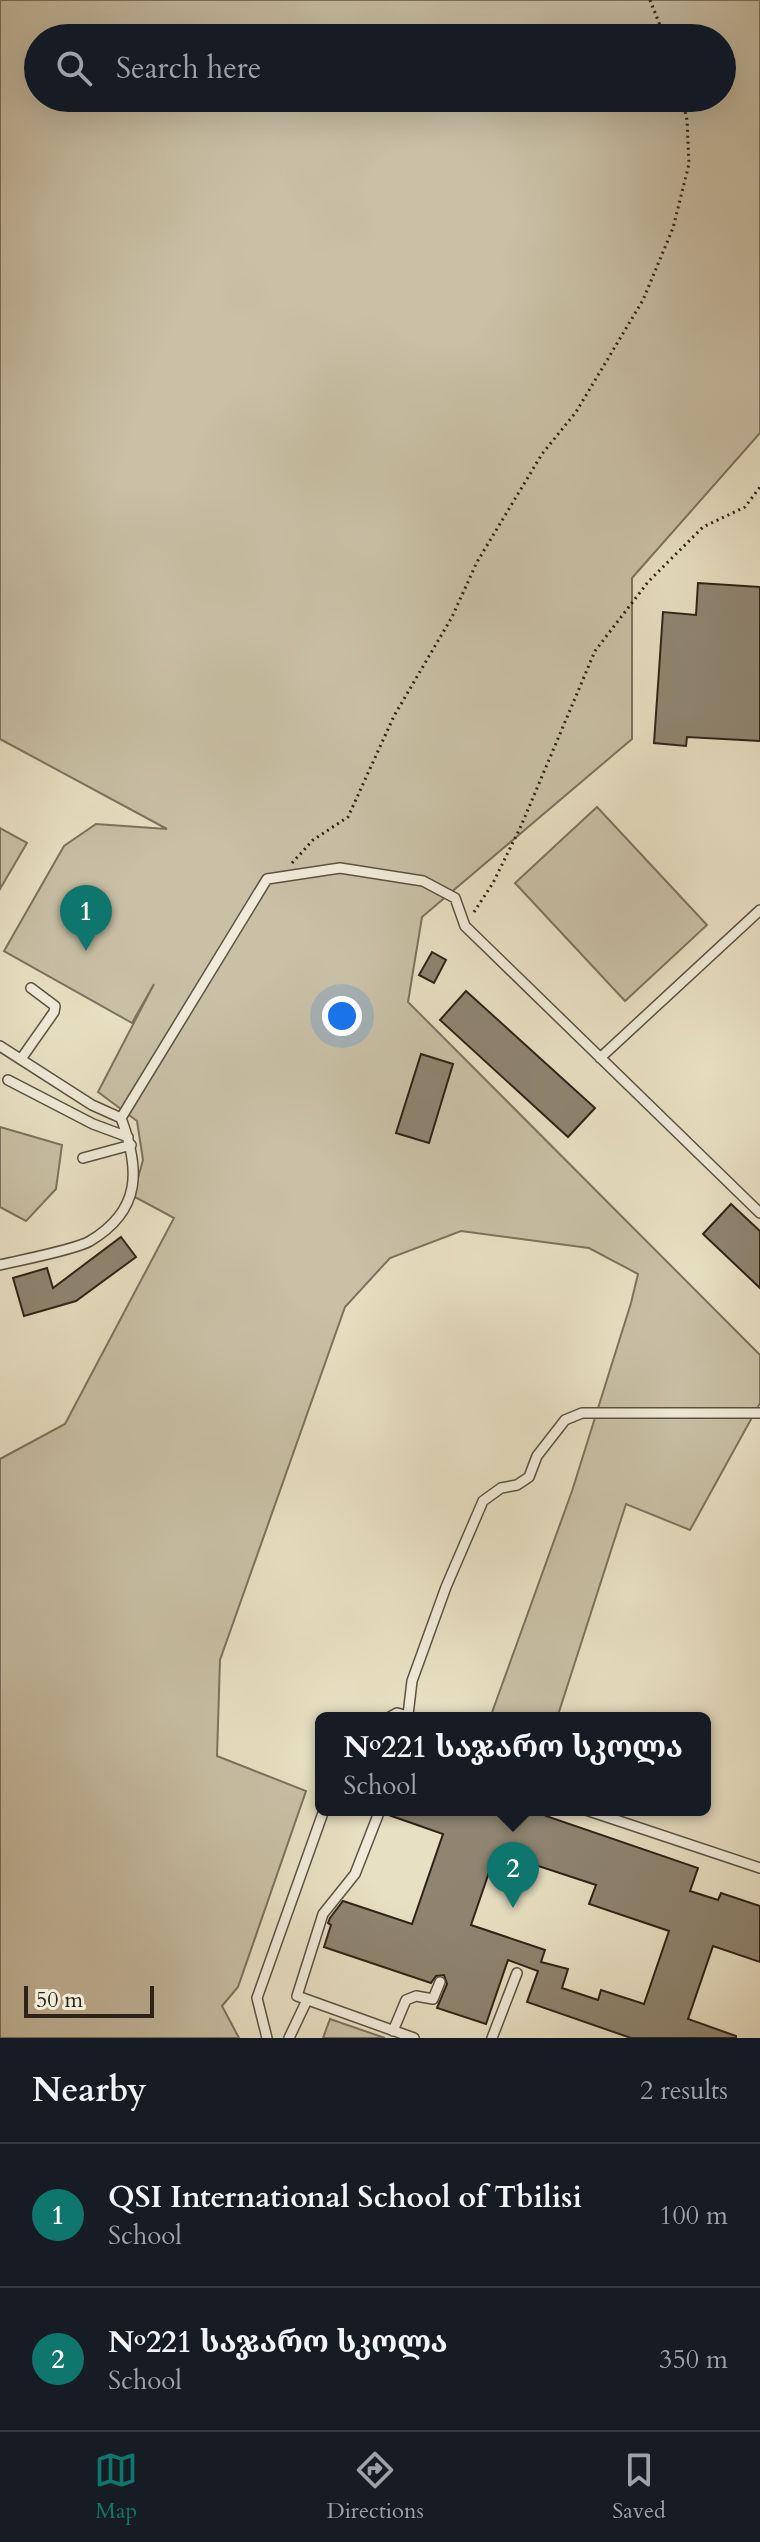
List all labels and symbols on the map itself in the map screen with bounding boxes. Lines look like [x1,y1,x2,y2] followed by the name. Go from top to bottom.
[60,885,112,951] pin: 1
[322,996,362,1036] your location
[487,1842,539,1908] pin: 2
[24,1982,154,2018] scale bar

